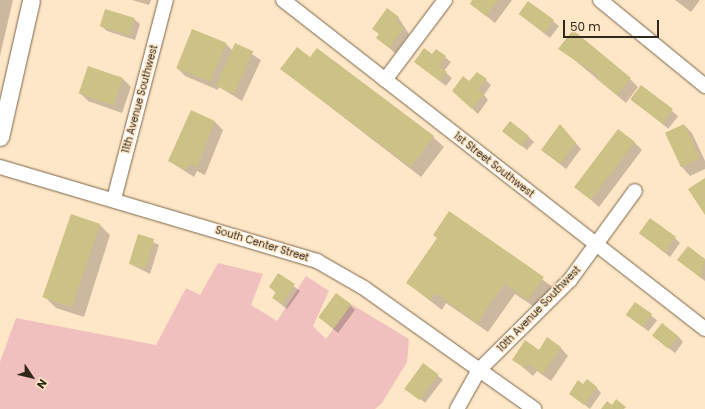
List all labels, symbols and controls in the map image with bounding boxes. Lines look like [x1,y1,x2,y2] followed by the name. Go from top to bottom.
[565,12,661,38] scale bar
[570,18,601,35] text: 50 m
[120,44,160,154] street label: 11th Avenue Southwest
[451,130,537,200] street label: 1st Street Southwest
[214,224,310,264] street label: South Center Street
[495,264,583,354] street label: 10th Avenue Southwest
[12,357,52,397] north arrow
[33,376,51,392] text: N

